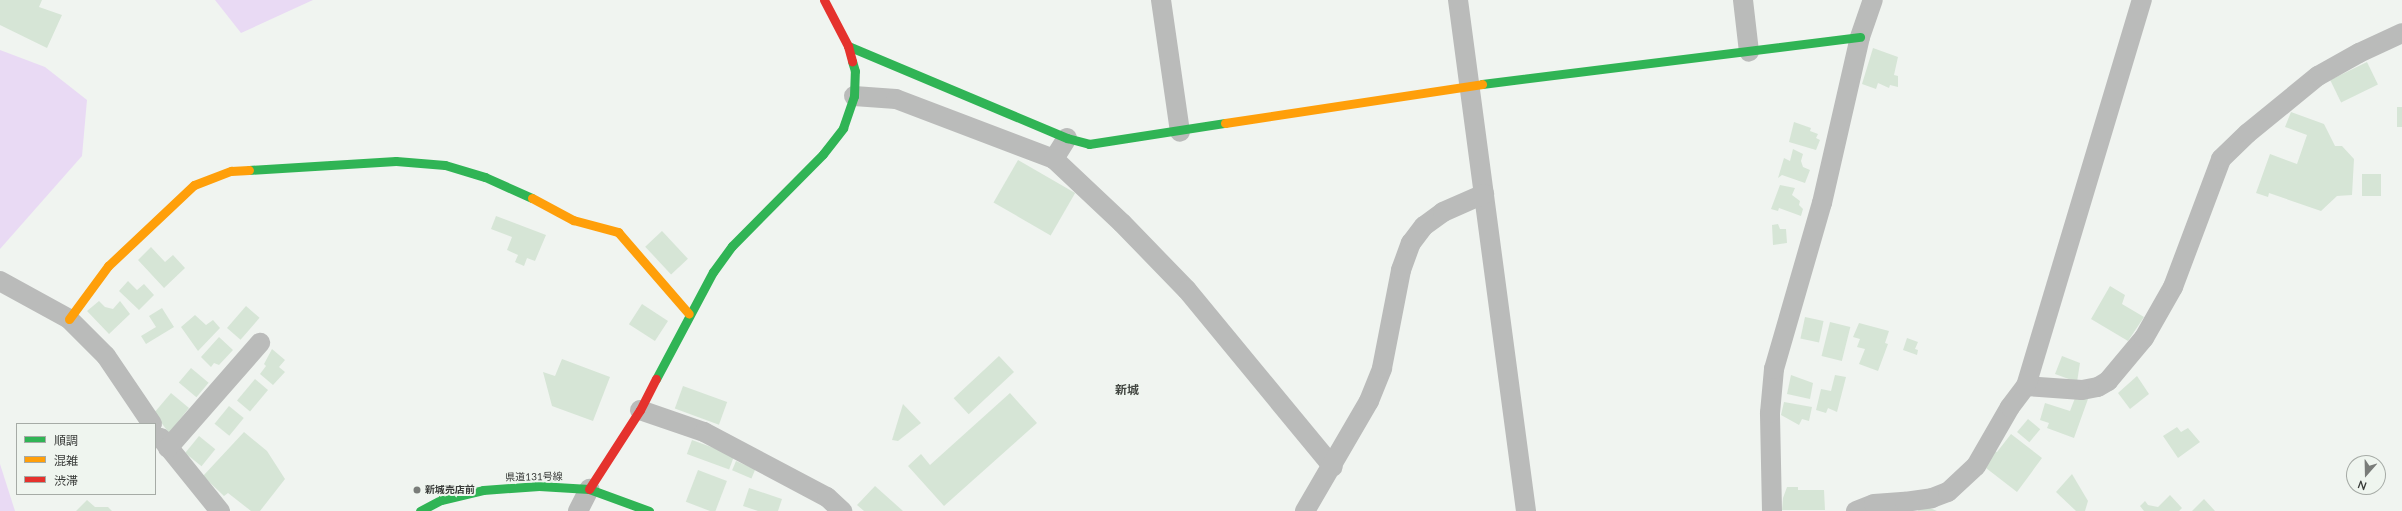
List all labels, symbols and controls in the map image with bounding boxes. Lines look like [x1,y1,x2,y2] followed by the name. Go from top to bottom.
[1115,383,1139,397] district label: 新城
[16,423,156,495] legend
[54,433,78,448] text: 順調
[54,453,78,468] text: 混雑
[2346,455,2386,495] north arrow
[505,471,563,483] street label: 県道131号線
[54,473,78,488] text: 渋滞
[2356,478,2368,493] text: N
[425,484,475,496] place label: 新城売店前
[412,485,422,495] marker: 新城売店前

